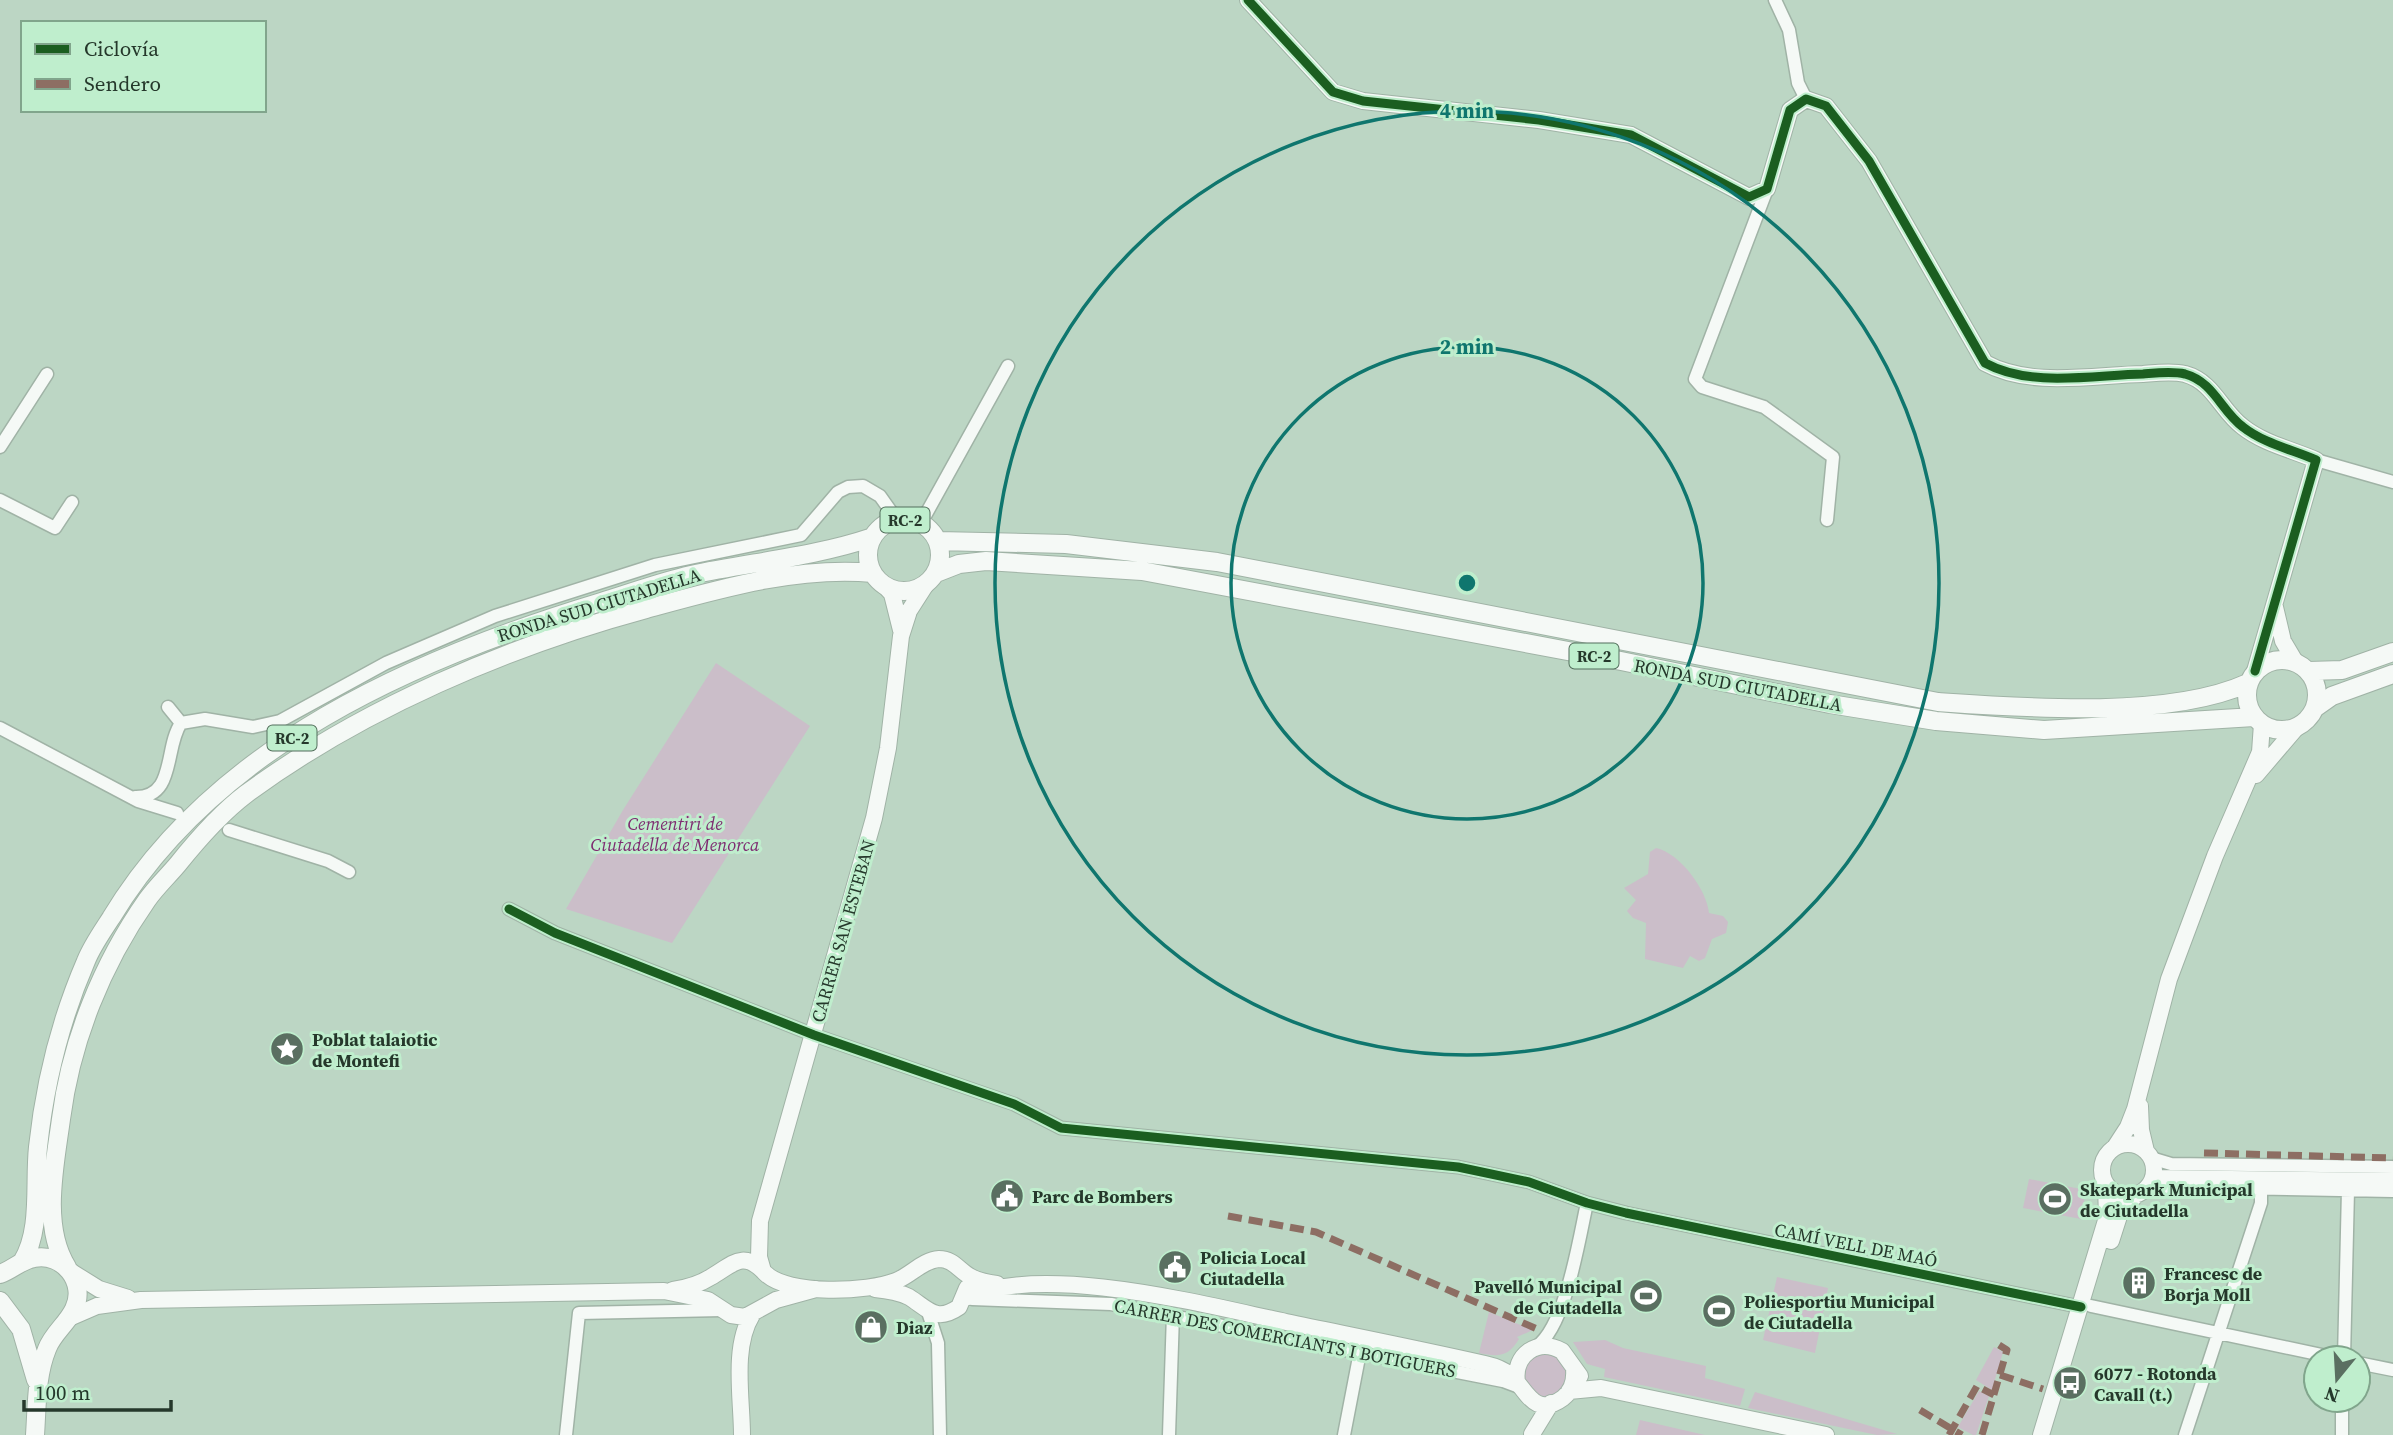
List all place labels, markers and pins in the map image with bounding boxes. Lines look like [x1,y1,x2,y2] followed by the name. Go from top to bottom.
[1455,571,1479,595] centre of rings
[312,1027,438,1073] place label: Poblat talaiotic de Montefi
[268,1030,306,1068] place icon: Poblat talaiotic de Montefi
[988,1177,1026,1215] public building icon: Parc de Bombers
[2080,1177,2253,1223] place label: Skatepark Municipal de Ciutadella
[2036,1180,2074,1218] sports icon: Skatepark Municipal de Ciutadella
[1032,1184,1173,1209] place label: Parc de Bombers
[1200,1245,1306,1291] place label: Policia Local Ciutadella
[1156,1248,1194,1286] public building icon: Policia Local Ciutadella
[2164,1261,2262,1307] place label: Francesc de Borja Moll
[2120,1264,2158,1302] building icon: Francesc de Borja Moll
[1474,1274,1622,1320] place label: Pavelló Municipal de Ciutadella
[1627,1277,1665,1315] sports icon: Pavelló Municipal de Ciutadella
[1744,1289,1935,1335] place label: Poliesportiu Municipal de Ciutadella
[1700,1292,1738,1330] sports icon: Poliesportiu Municipal de Ciutadella
[852,1308,890,1346] shop icon: Diaz
[896,1315,933,1340] place label: Diaz
[2094,1361,2217,1407] place label: 6077 - Rotonda Cavall (t.)
[2051,1364,2089,1402] bus stop icon: 6077 - Rotonda Cavall (t.)

